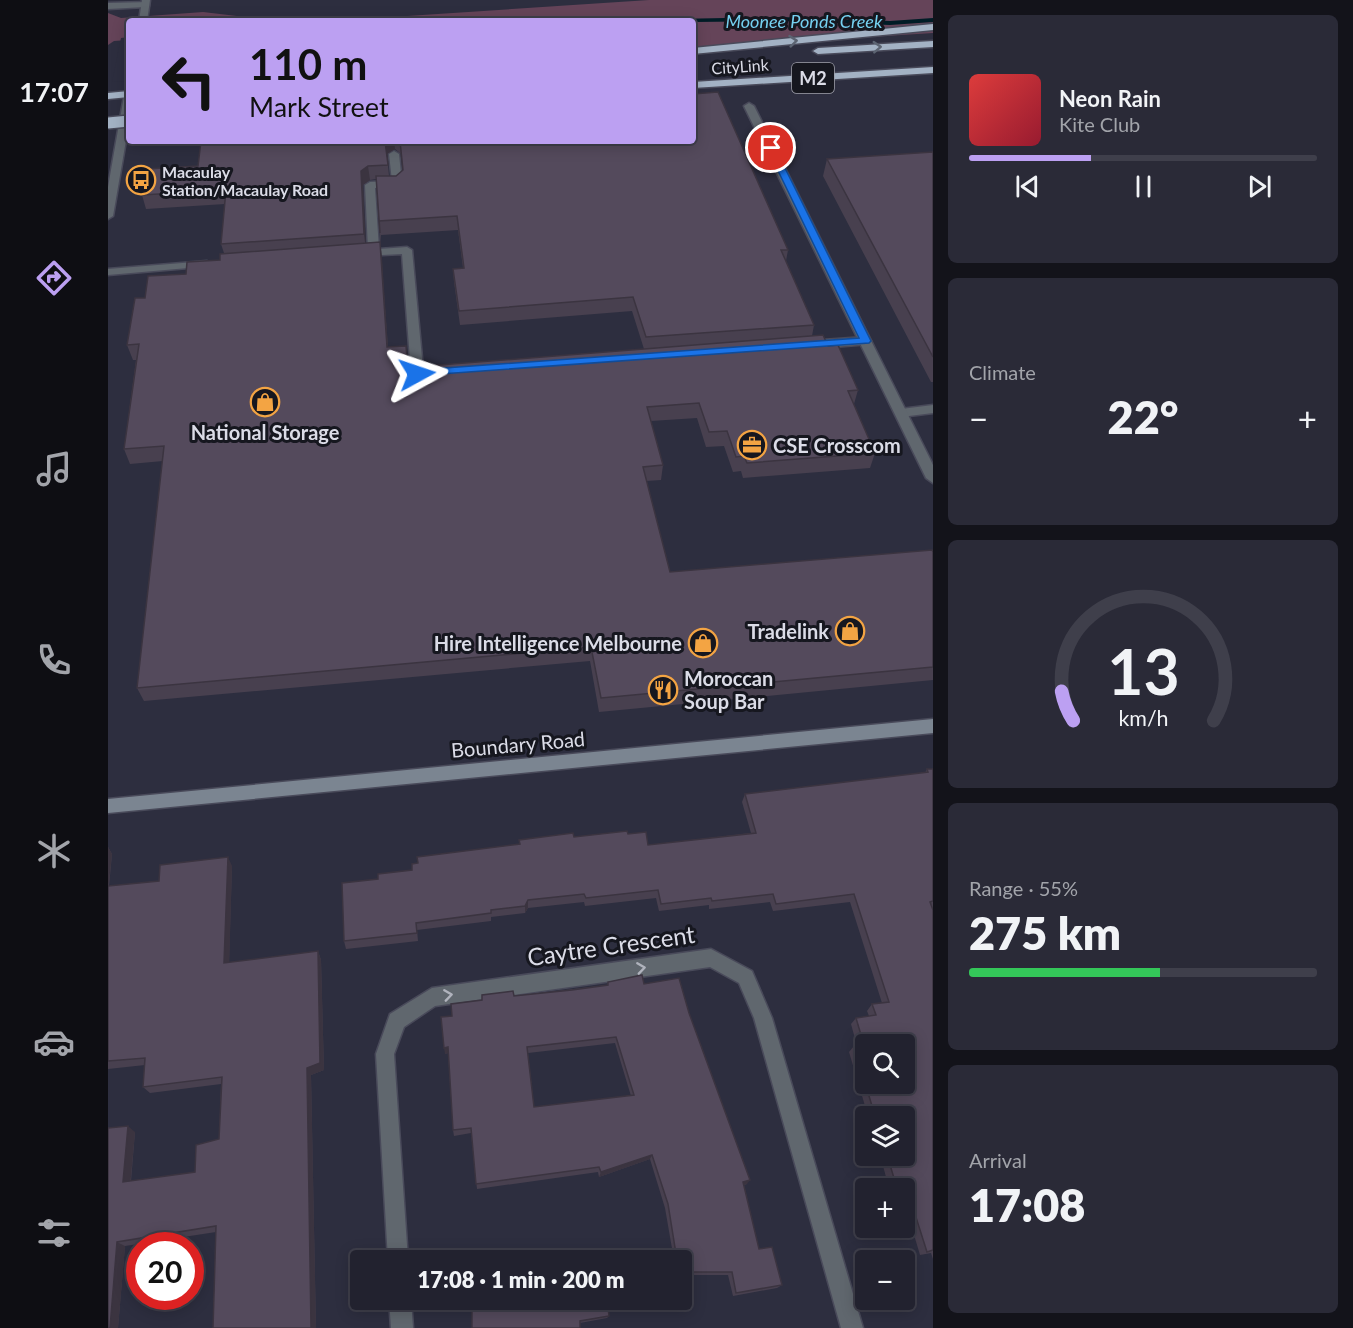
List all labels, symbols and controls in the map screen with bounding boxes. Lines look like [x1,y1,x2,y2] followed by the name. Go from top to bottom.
[725,10,883,32] water label: Moonee Ponds Creek
[788,35,798,48] one-way arrow
[249,39,367,89] text: 110 m
[873,41,882,54] one-way arrow
[150,42,228,120] icon: left
[711,54,770,77] street label: CityLink
[792,63,834,93] road number: M2
[19,75,89,108] text: 17:07
[1059,85,1161,112] text: Neon Rain
[249,90,389,123] text: Mark Street
[1059,112,1140,136] text: Kite Club
[745,122,796,173] pin
[754,131,787,164] icon: arrive
[162,162,328,199] place label: Macaulay Station/Macaulay Road
[125,164,157,196] bus stop icon: Macaulay Station/Macaulay Road
[1011,170,1044,203] icon: previous
[1127,170,1160,203] icon: pause
[1243,170,1276,203] icon: next
[33,257,75,299] icon: directions
[385,342,449,406] position arrow
[969,360,1036,384] text: Climate
[249,386,281,418] shop icon: National Storage
[1108,390,1178,444] text: 22°
[969,398,988,438] text: −
[1298,398,1317,438] text: +
[191,420,340,444] place label: National Storage
[736,429,768,461] office icon: CSE Crosscom
[773,433,901,457] place label: CSE Crosscom
[33,448,75,490] icon: music
[834,615,866,647] shop icon: Tradelink
[747,619,829,643] place label: Tradelink
[687,627,719,659] shop icon: Hire Intelligence Melbourne
[434,631,682,655] place label: Hire Intelligence Melbourne
[1107,633,1179,708] text: 13
[33,639,75,681] icon: phone
[684,666,773,713] place label: Moroccan Soup Bar
[647,674,679,706] restaurant icon: Moroccan Soup Bar
[1118,705,1168,731] text: km/h
[450,726,586,762] street label: Boundary Road
[33,830,75,872] icon: climate
[969,876,1078,900] text: Range · 55%
[969,906,1121,960] text: 275 km
[525,919,697,971] street label: Caytre Crescent
[637,962,646,974] one-way arrow
[443,989,453,1001] one-way arrow
[33,1021,75,1063] icon: car
[855,1034,915,1310] map controls
[855,1034,915,1094] button: search
[855,1106,915,1166] button: layers
[969,1148,1027,1172] text: Arrival
[855,1178,915,1238] button: +
[969,1178,1085,1232] text: 17:08
[33,1212,75,1254] icon: filters
[126,1232,204,1310] speed limit sign: 20
[855,1250,915,1310] button: −
[418,1266,624,1293] text: 17:08 · 1 min · 200 m

